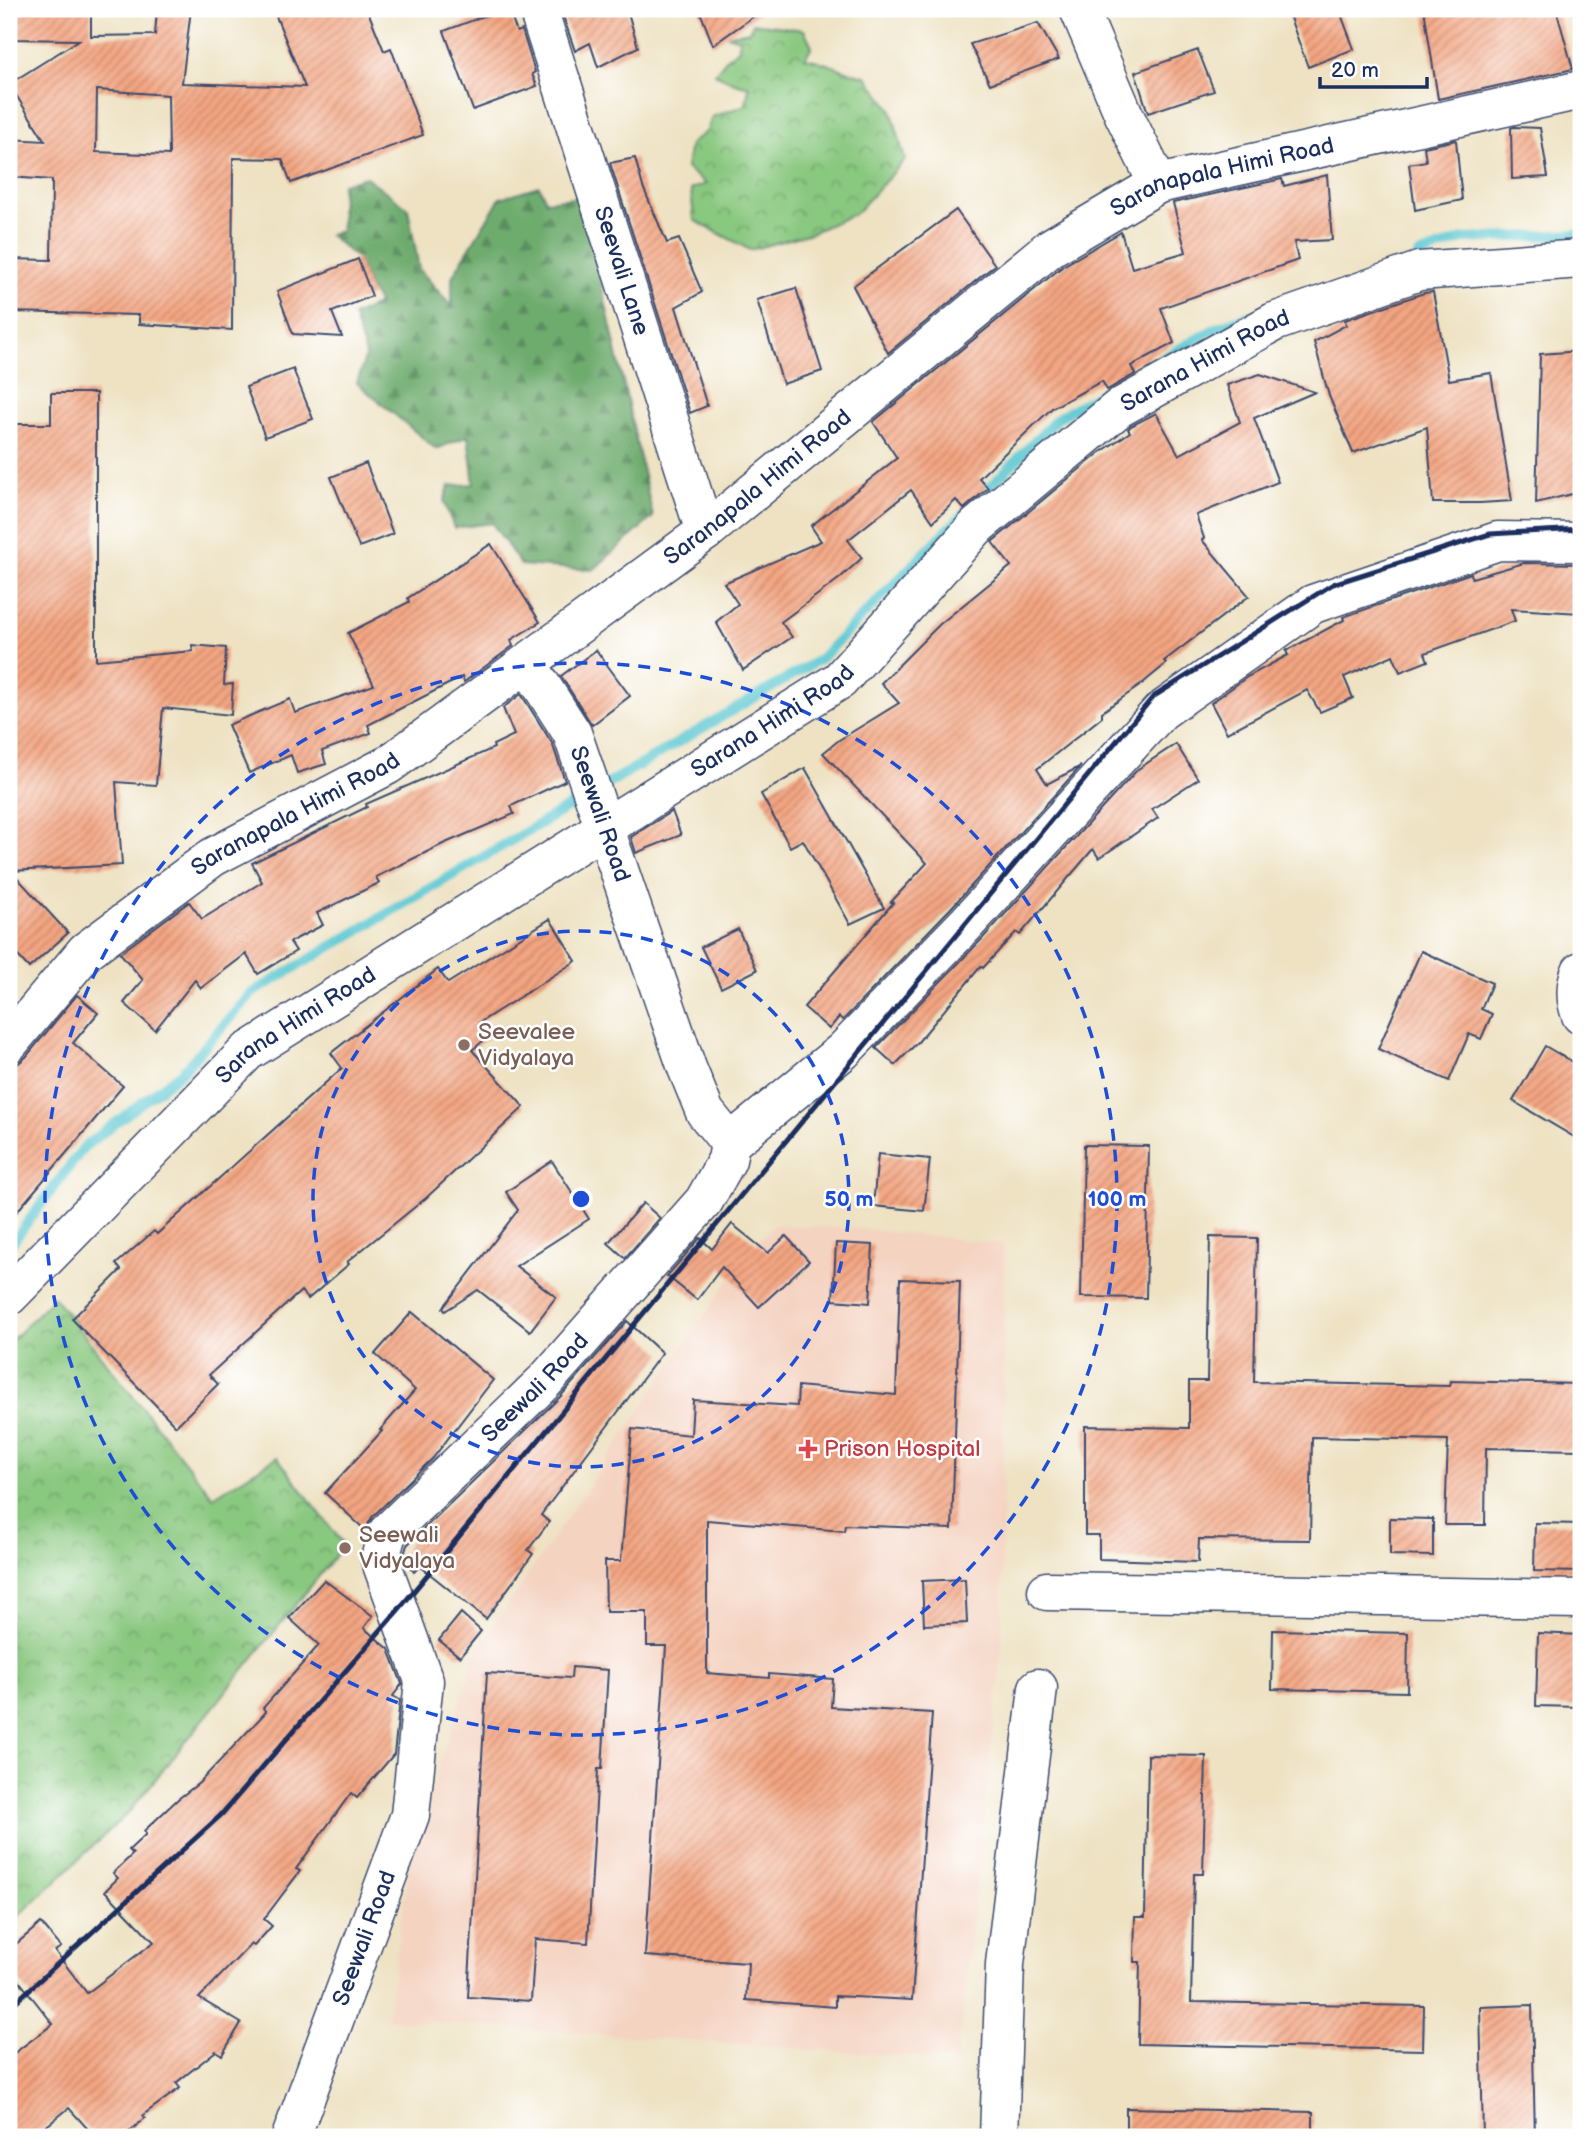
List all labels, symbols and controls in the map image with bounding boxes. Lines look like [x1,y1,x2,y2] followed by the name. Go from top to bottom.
[1320,46,1427,90] scale bar
[1331,58,1379,83] text: 20 m
[1105,131,1337,223] street label: Saranapala Himi Road
[588,203,655,339] street label: Seevali Lane
[1116,304,1293,418] street label: Sarana Himi Road
[658,403,857,571] street label: Saranapala Himi Road
[686,659,861,784] street label: Sarana Himi Road
[564,742,636,886] street label: Seewali Road
[186,747,406,882] street label: Saranapala Himi Road
[210,961,381,1090] street label: Sarana Himi Road
[478,1018,575,1072] place label: Seevalee Vidyalaya
[456,1037,472,1053] marker: Seevalee Vidyalaya
[569,1187,593,1211] centre of rings
[825,1187,873,1212] text: 50 m
[1088,1187,1146,1212] text: 100 m
[476,1327,595,1449] street label: Seewali Road
[824,1435,980,1463] place label: Prison Hospital
[798,1439,818,1459] marker: Prison Hospital
[359,1521,455,1575] place label: Seewali Vidyalaya
[337,1540,353,1556] marker: Seewali Vidyalaya
[327,1867,402,2010] street label: Seewali Road

